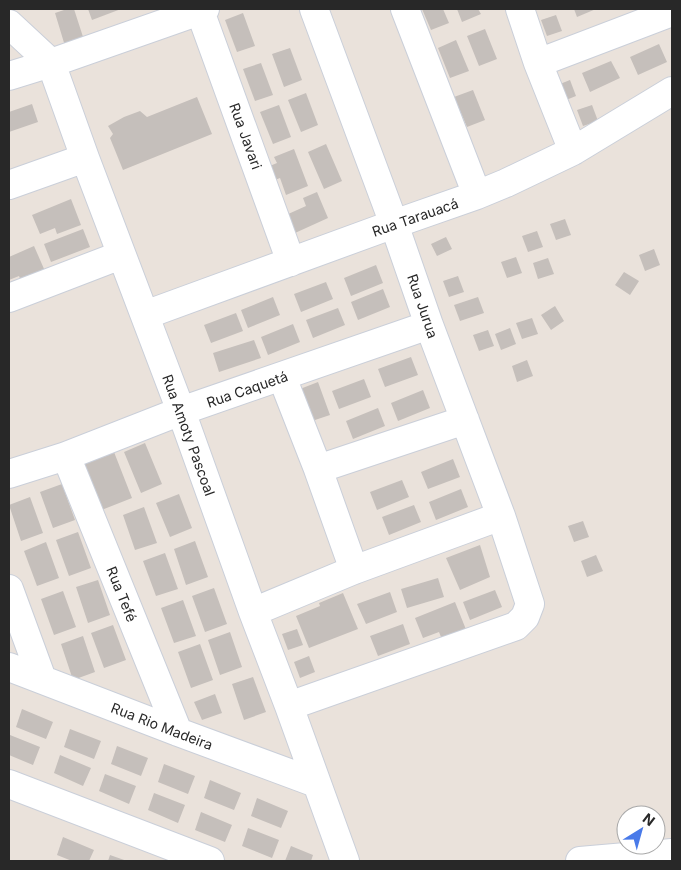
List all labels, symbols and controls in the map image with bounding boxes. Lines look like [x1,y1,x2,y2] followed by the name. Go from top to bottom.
[226,101,266,171] street label: Rua Javari
[370,194,460,240] street label: Rua Tarauacá
[404,272,442,340] street label: Rua Jurua
[204,367,290,411] street label: Rua Caquetá
[159,372,219,498] street label: Rua Amoty Pascoal
[103,564,141,624] street label: Rua Tefé
[109,699,215,753] street label: Rua Rio Madeira
[616,805,666,855] north arrow
[640,809,659,829] text: N

